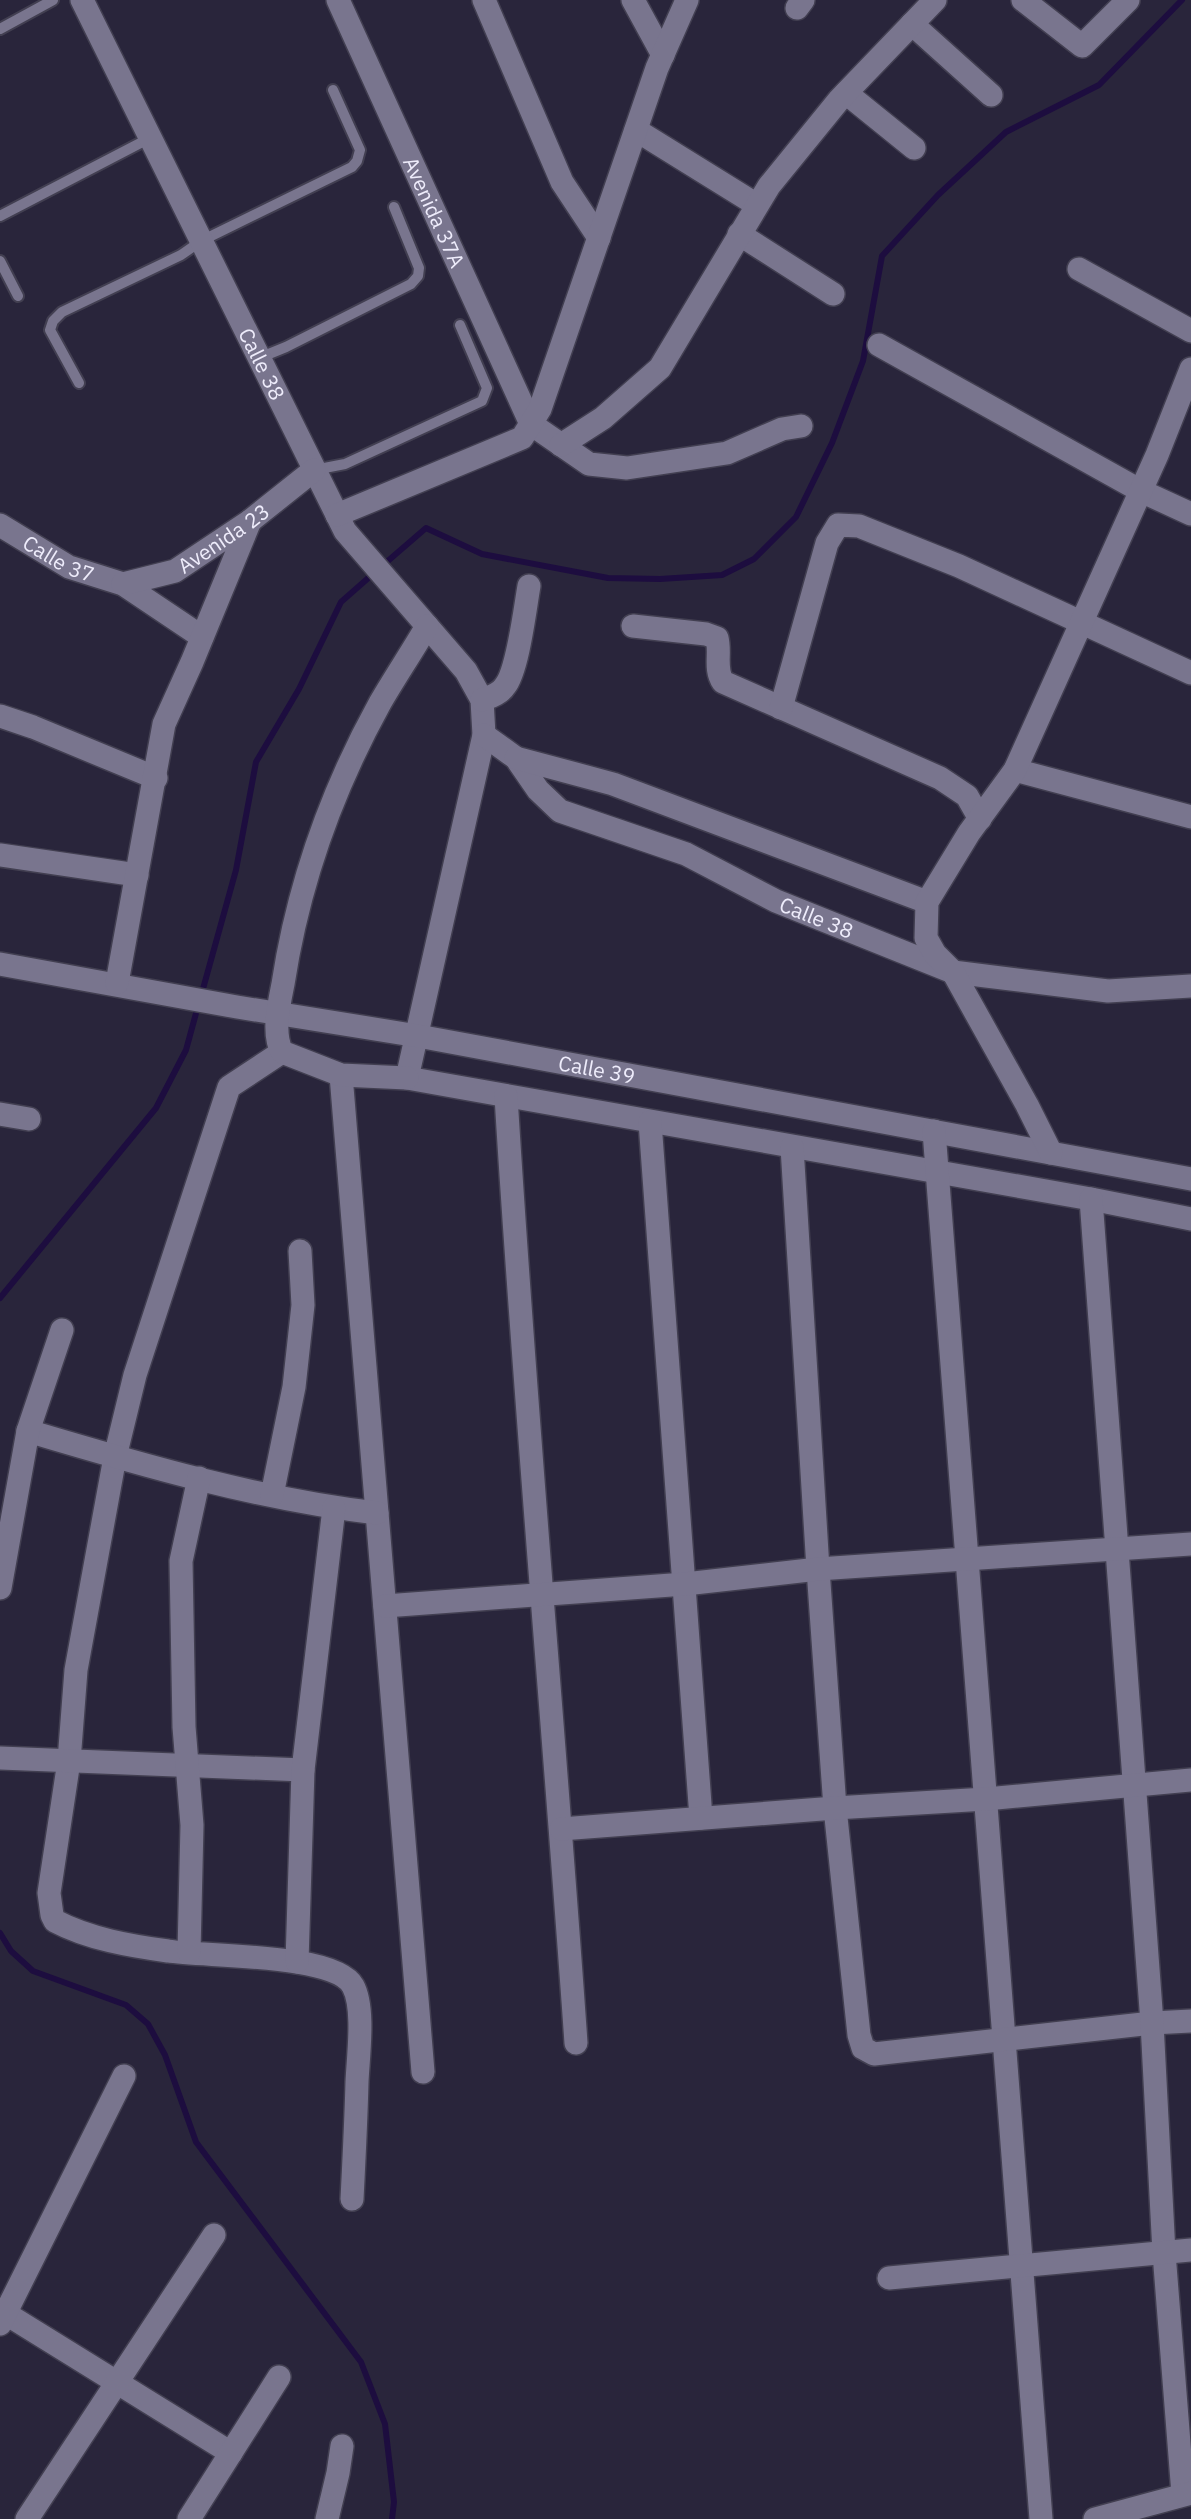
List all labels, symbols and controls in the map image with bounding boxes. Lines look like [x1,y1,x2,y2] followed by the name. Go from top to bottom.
[397,152,472,272] street label: Avenida 37A
[232,323,292,405] street label: Calle 38
[172,497,275,580] street label: Avenida 23
[18,528,98,588] street label: Calle 37
[775,890,858,945] street label: Calle 38
[556,1048,637,1090] street label: Calle 39

